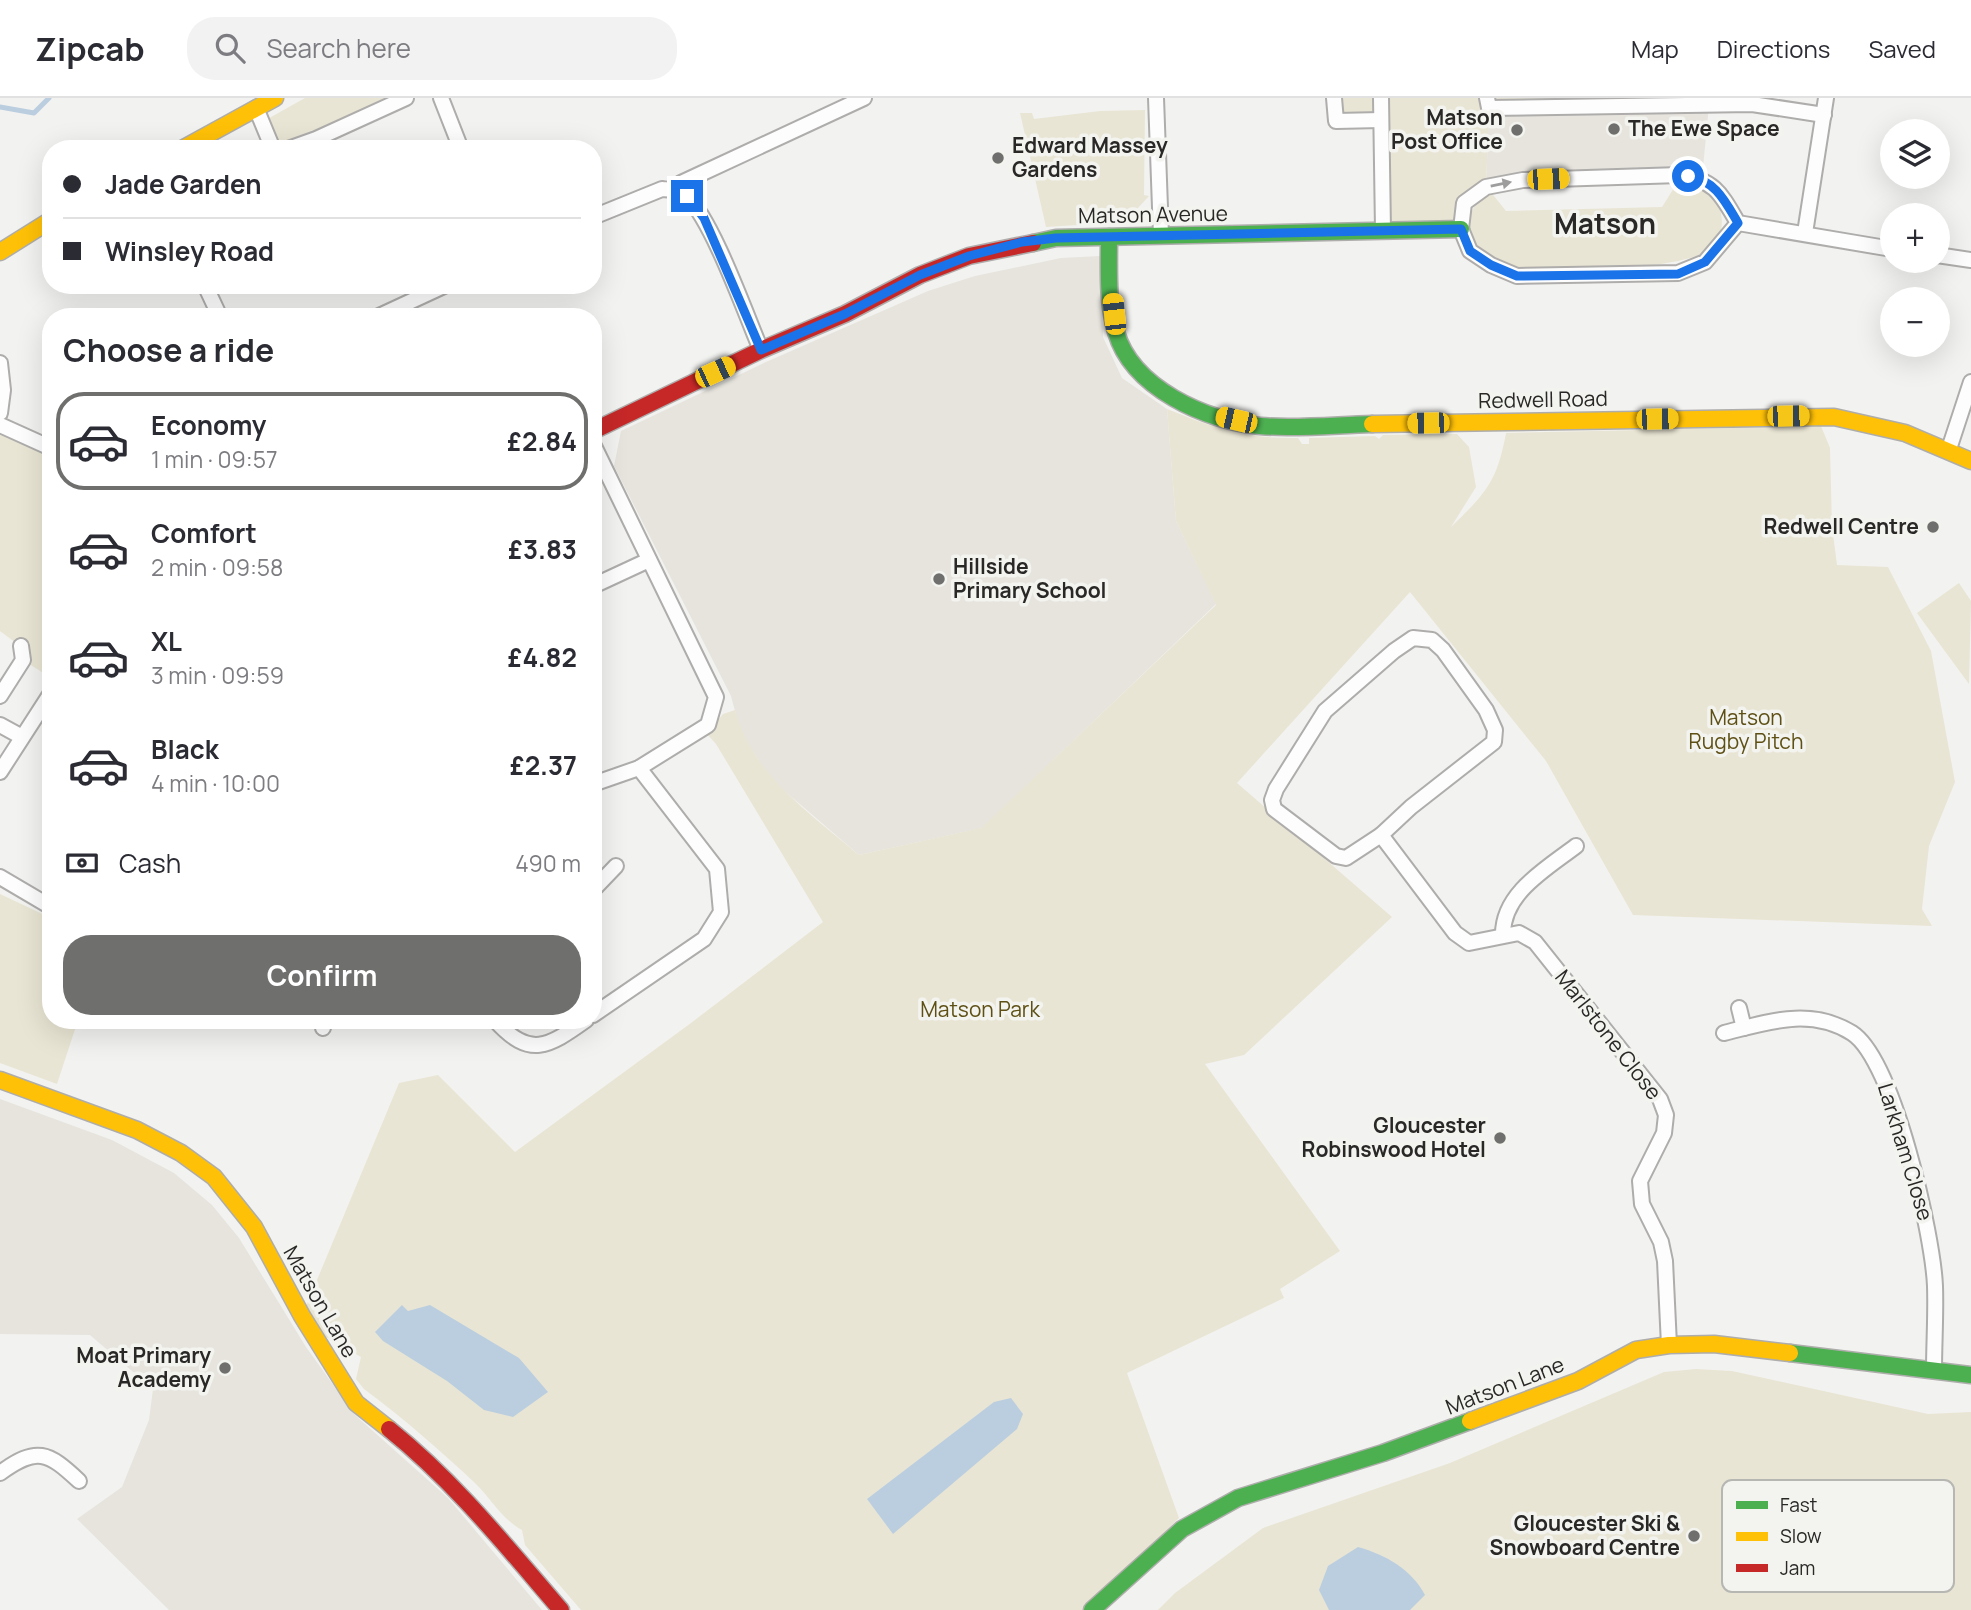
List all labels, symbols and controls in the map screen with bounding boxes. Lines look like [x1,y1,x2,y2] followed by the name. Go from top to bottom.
[187,17,677,80] search box
[35,26,145,71] text: Zipcab
[211,29,249,67] icon: search
[267,30,411,66] text: Search here
[1631,32,1679,65] text: Map
[1717,32,1830,65] text: Directions
[1868,32,1936,65] text: Saved
[1391,103,1503,155] place label: Matson Post Office
[1628,114,1780,142] place label: The Ewe Space
[1880,119,1950,357] map controls
[1880,119,1950,189] button: layers
[1606,121,1622,137] marker: The Ewe Space
[1509,122,1525,138] marker: Matson Post Office
[1012,131,1168,183] place label: Edward Massey Gardens
[990,150,1006,166] marker: Edward Massey Gardens
[1672,160,1704,192] route start
[105,166,262,202] text: Jade Garden
[1527,168,1570,190] car
[1490,179,1512,190] one-way arrow
[671,180,703,212] route end
[1078,199,1228,229] street label: Matson Avenue
[1880,203,1950,273] button: +
[1554,204,1656,242] district label: Matson
[105,233,274,269] text: Winsley Road
[1880,287,1950,357] button: −
[1102,292,1127,336] car
[63,328,274,372] text: Choose a ride
[692,354,739,390] car
[1478,384,1608,414] street label: Redwell Road
[1214,405,1259,435] car
[1767,405,1810,427] car
[151,407,266,443] text: Economy
[1636,408,1679,430] car
[67,410,130,473] icon: car
[1407,412,1450,434] car
[507,423,577,459] text: £2.84
[151,443,278,475] text: 1 min · 09:57
[1764,512,1919,540] place label: Redwell Centre
[151,515,257,551] text: Comfort
[67,518,130,581] icon: car
[1925,519,1941,535] marker: Redwell Centre
[508,531,577,567] text: £3.83
[151,551,283,583] text: 2 min · 09:58
[953,552,1107,604] place label: Hillside Primary School
[931,571,947,587] marker: Hillside Primary School
[151,623,182,659] text: XL
[67,626,130,689] icon: car
[508,639,577,675] text: £4.82
[151,659,284,691] text: 3 min · 09:59
[1689,703,1803,755] park label: Matson Rugby Pitch
[151,731,219,767] text: Black
[67,734,130,797] icon: car
[510,747,577,783] text: £2.37
[151,767,280,799] text: 4 min · 10:00
[63,844,101,882] icon: cash
[119,845,181,881] text: Cash
[515,847,581,879] text: 490 m
[63,935,581,1015] button: Confirm
[1549,964,1668,1105] street label: Marlstone Close
[920,995,1040,1023] park label: Matson Park
[1872,1080,1940,1224] street label: Larkham Close
[1302,1111,1486,1163] place label: Gloucester Robinswood Hotel
[1492,1130,1508,1146] marker: Gloucester Robinswood Hotel
[278,1240,364,1363] street label: Matson Lane
[76,1341,211,1393] place label: Moat Primary Academy
[1441,1350,1568,1421] street label: Matson Lane
[217,1360,233,1376] marker: Moat Primary Academy
[1722,1480,1954,1592] legend
[1780,1492,1817,1518] text: Fast
[1490,1509,1680,1561] place label: Gloucester Ski & Snowboard Centre
[1780,1523,1822,1549] text: Slow
[1686,1528,1702,1544] marker: Gloucester Ski & Snowboard Centre
[1780,1555,1815,1581] text: Jam

